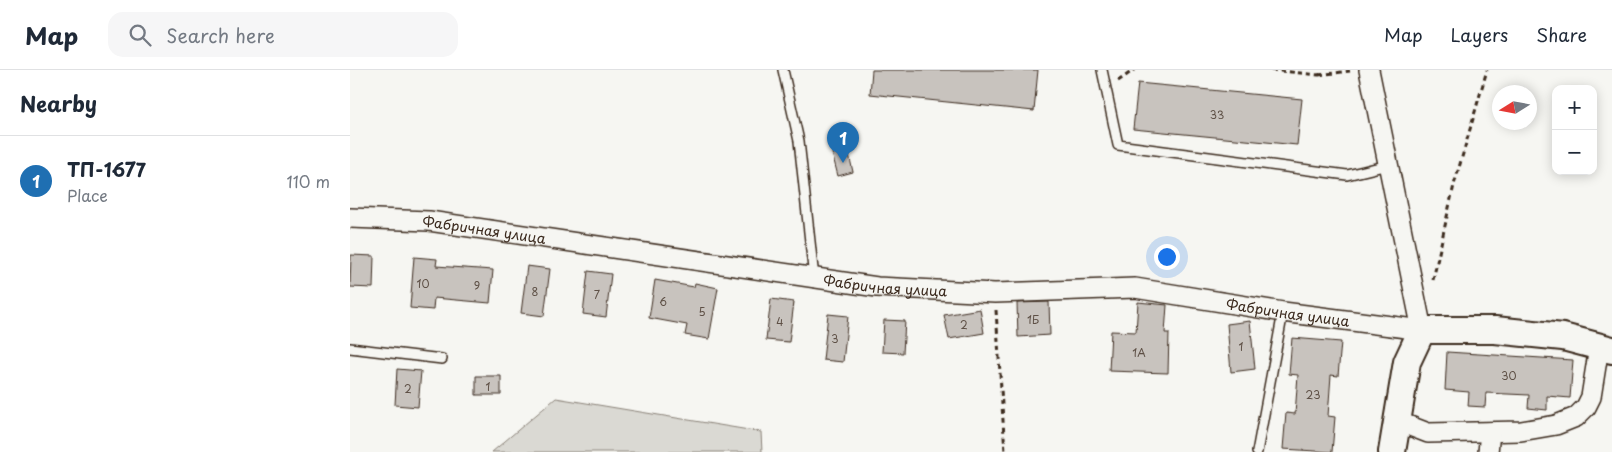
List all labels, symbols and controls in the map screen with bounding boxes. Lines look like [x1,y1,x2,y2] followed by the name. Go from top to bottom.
[108,12,458,57] search box
[25,17,78,53] text: Map
[126,21,154,49] icon: search
[166,21,275,49] text: Search here
[1384,21,1423,48] text: Map
[1451,21,1508,48] text: Layers
[1536,21,1587,48] text: Share
[1492,85,1537,130] north arrow
[1552,85,1597,175] map controls
[1552,85,1597,130] button: +
[20,87,97,119] text: Nearby
[1210,106,1224,123] house number: 33
[827,122,859,163] pin: 1
[1552,130,1597,175] button: −
[67,155,146,183] text: ТП-1677
[32,169,40,193] text: 1
[287,169,330,193] text: 110 m
[67,183,108,207] text: Place
[422,210,547,249] street label: Фабричная улица
[1154,244,1180,270] your location
[822,269,948,301] street label: Фабричная улица
[417,275,429,292] house number: 10
[474,277,480,294] house number: 9
[532,283,539,300] house number: 8
[594,286,600,303] house number: 7
[1225,292,1351,331] street label: Фабричная улица
[659,293,667,310] house number: 6
[698,303,706,320] house number: 5
[1027,311,1039,328] house number: 1Б
[776,313,784,330] house number: 4
[960,316,968,333] house number: 2
[831,330,839,347] house number: 3
[1239,338,1244,355] house number: 1
[1132,344,1146,361] house number: 1А
[1501,367,1517,384] house number: 30
[486,378,491,395] house number: 1
[404,380,412,397] house number: 2
[1306,386,1320,403] house number: 23

